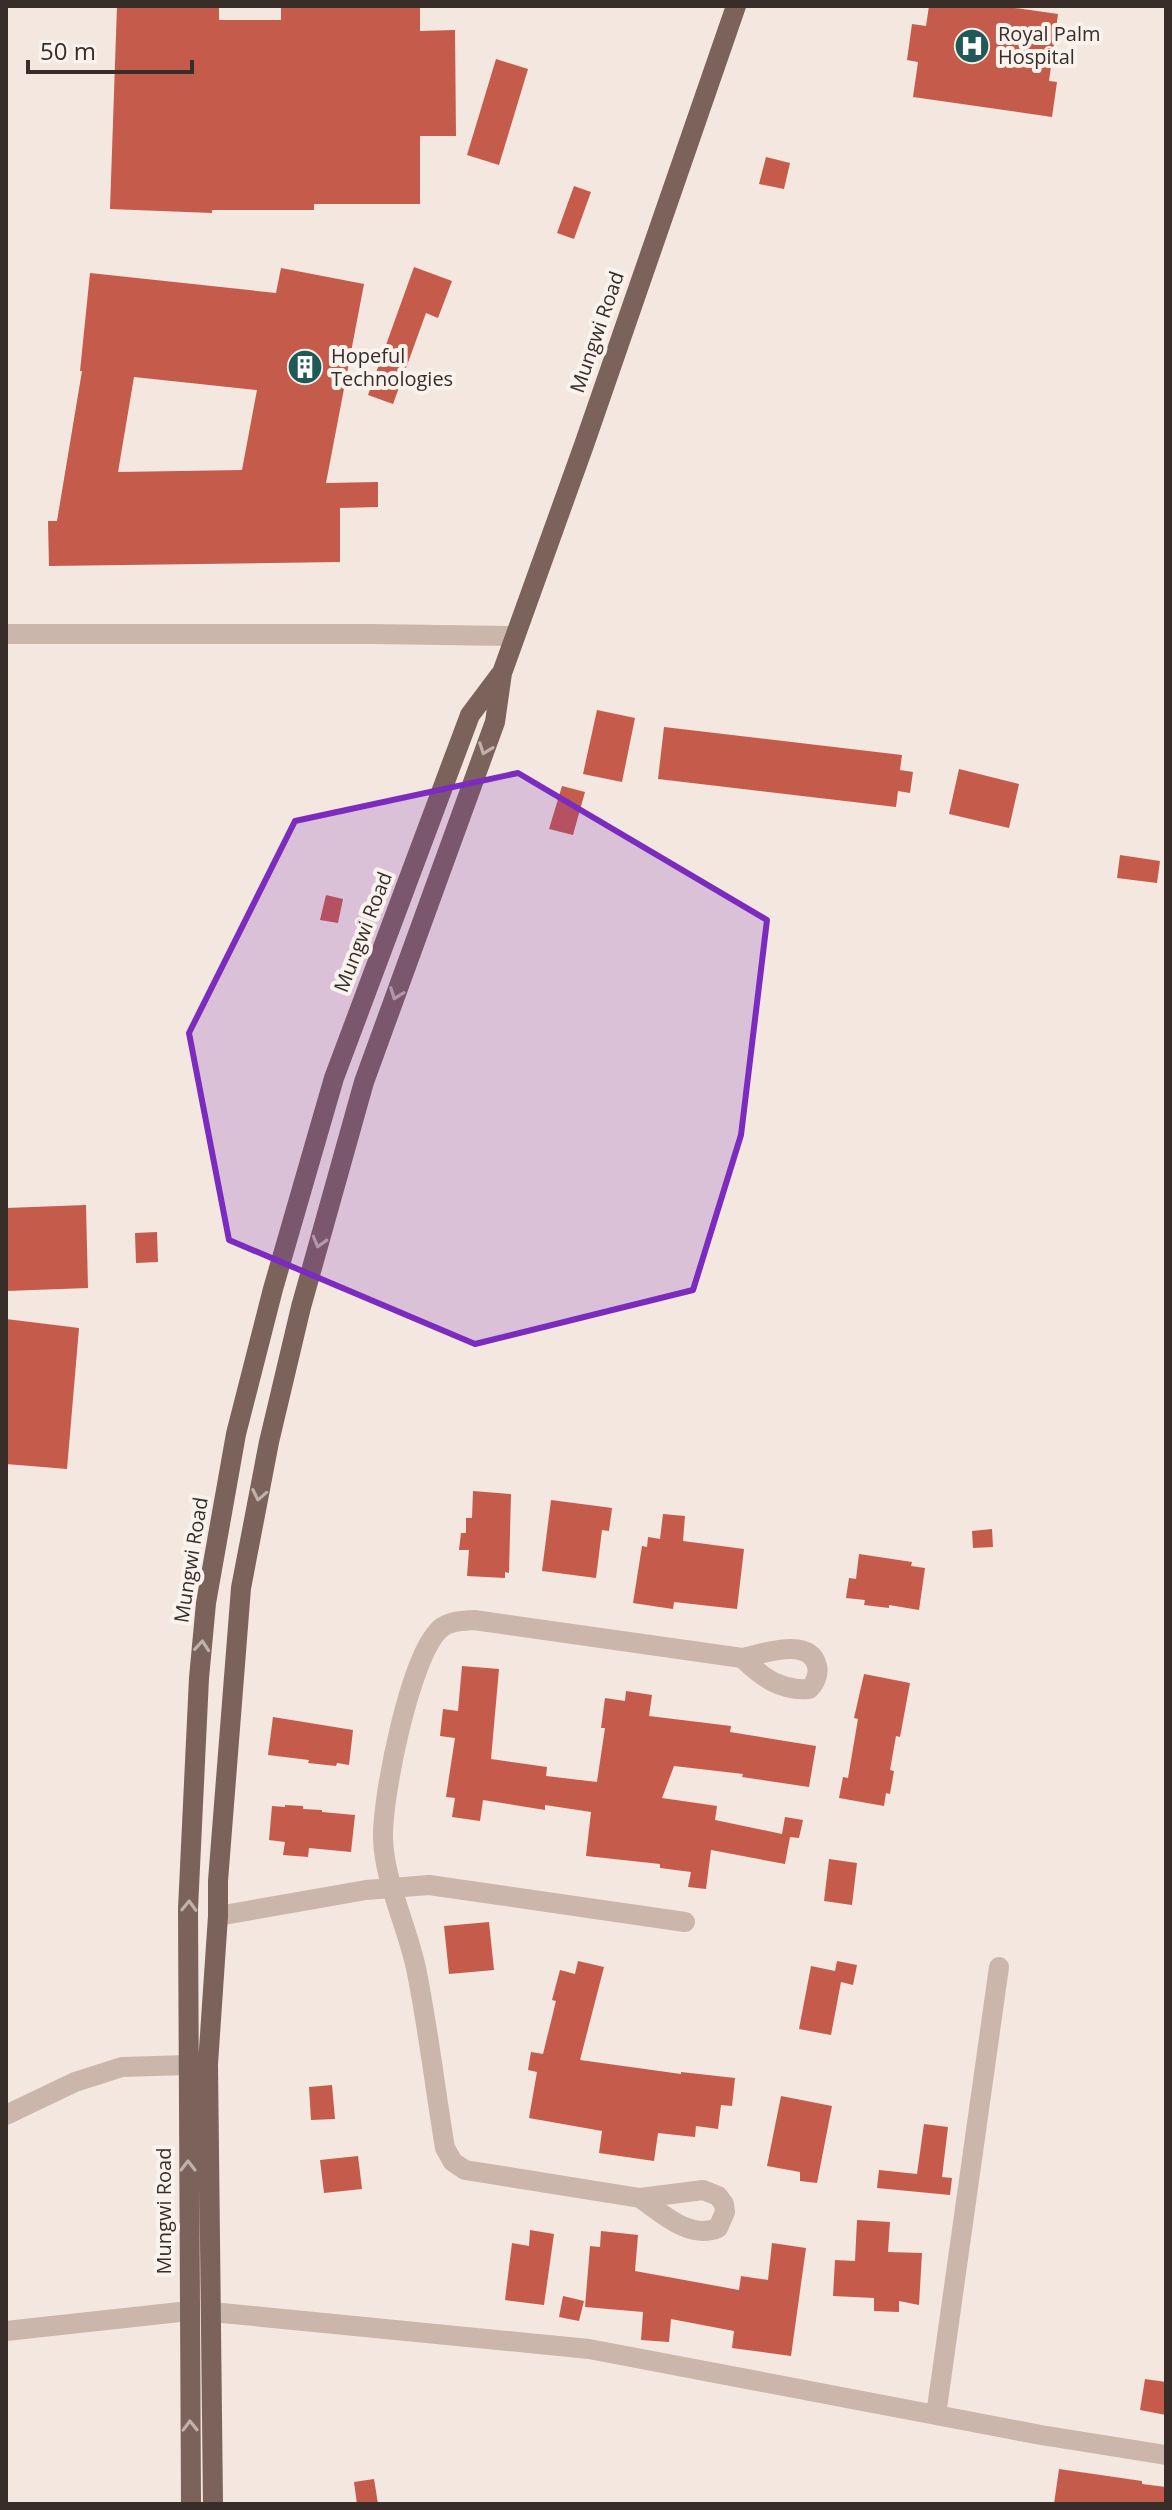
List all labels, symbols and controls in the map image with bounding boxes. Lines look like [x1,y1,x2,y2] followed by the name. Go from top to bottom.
[998,20,1100,70] place label: Royal Palm Hospital
[28,24,192,74] scale bar
[953,27,991,65] hospital icon: Royal Palm Hospital
[40,34,96,67] text: 50 m
[563,267,630,396] street label: Mungwi Road
[331,342,453,392] place label: Hopeful Technologies
[286,348,324,386] building icon: Hopeful Technologies
[478,741,495,755] one-way arrow
[327,868,398,996] street label: Mungwi Road
[389,986,406,1000] one-way arrow
[312,1234,328,1248] one-way arrow
[251,1487,268,1501] one-way arrow
[167,1495,214,1625] street label: Mungwi Road
[193,1639,210,1652] one-way arrow
[180,1899,197,1912] one-way arrow
[150,2148,177,2274] street label: Mungwi Road
[179,2159,197,2172] one-way arrow
[181,2419,199,2432] one-way arrow

